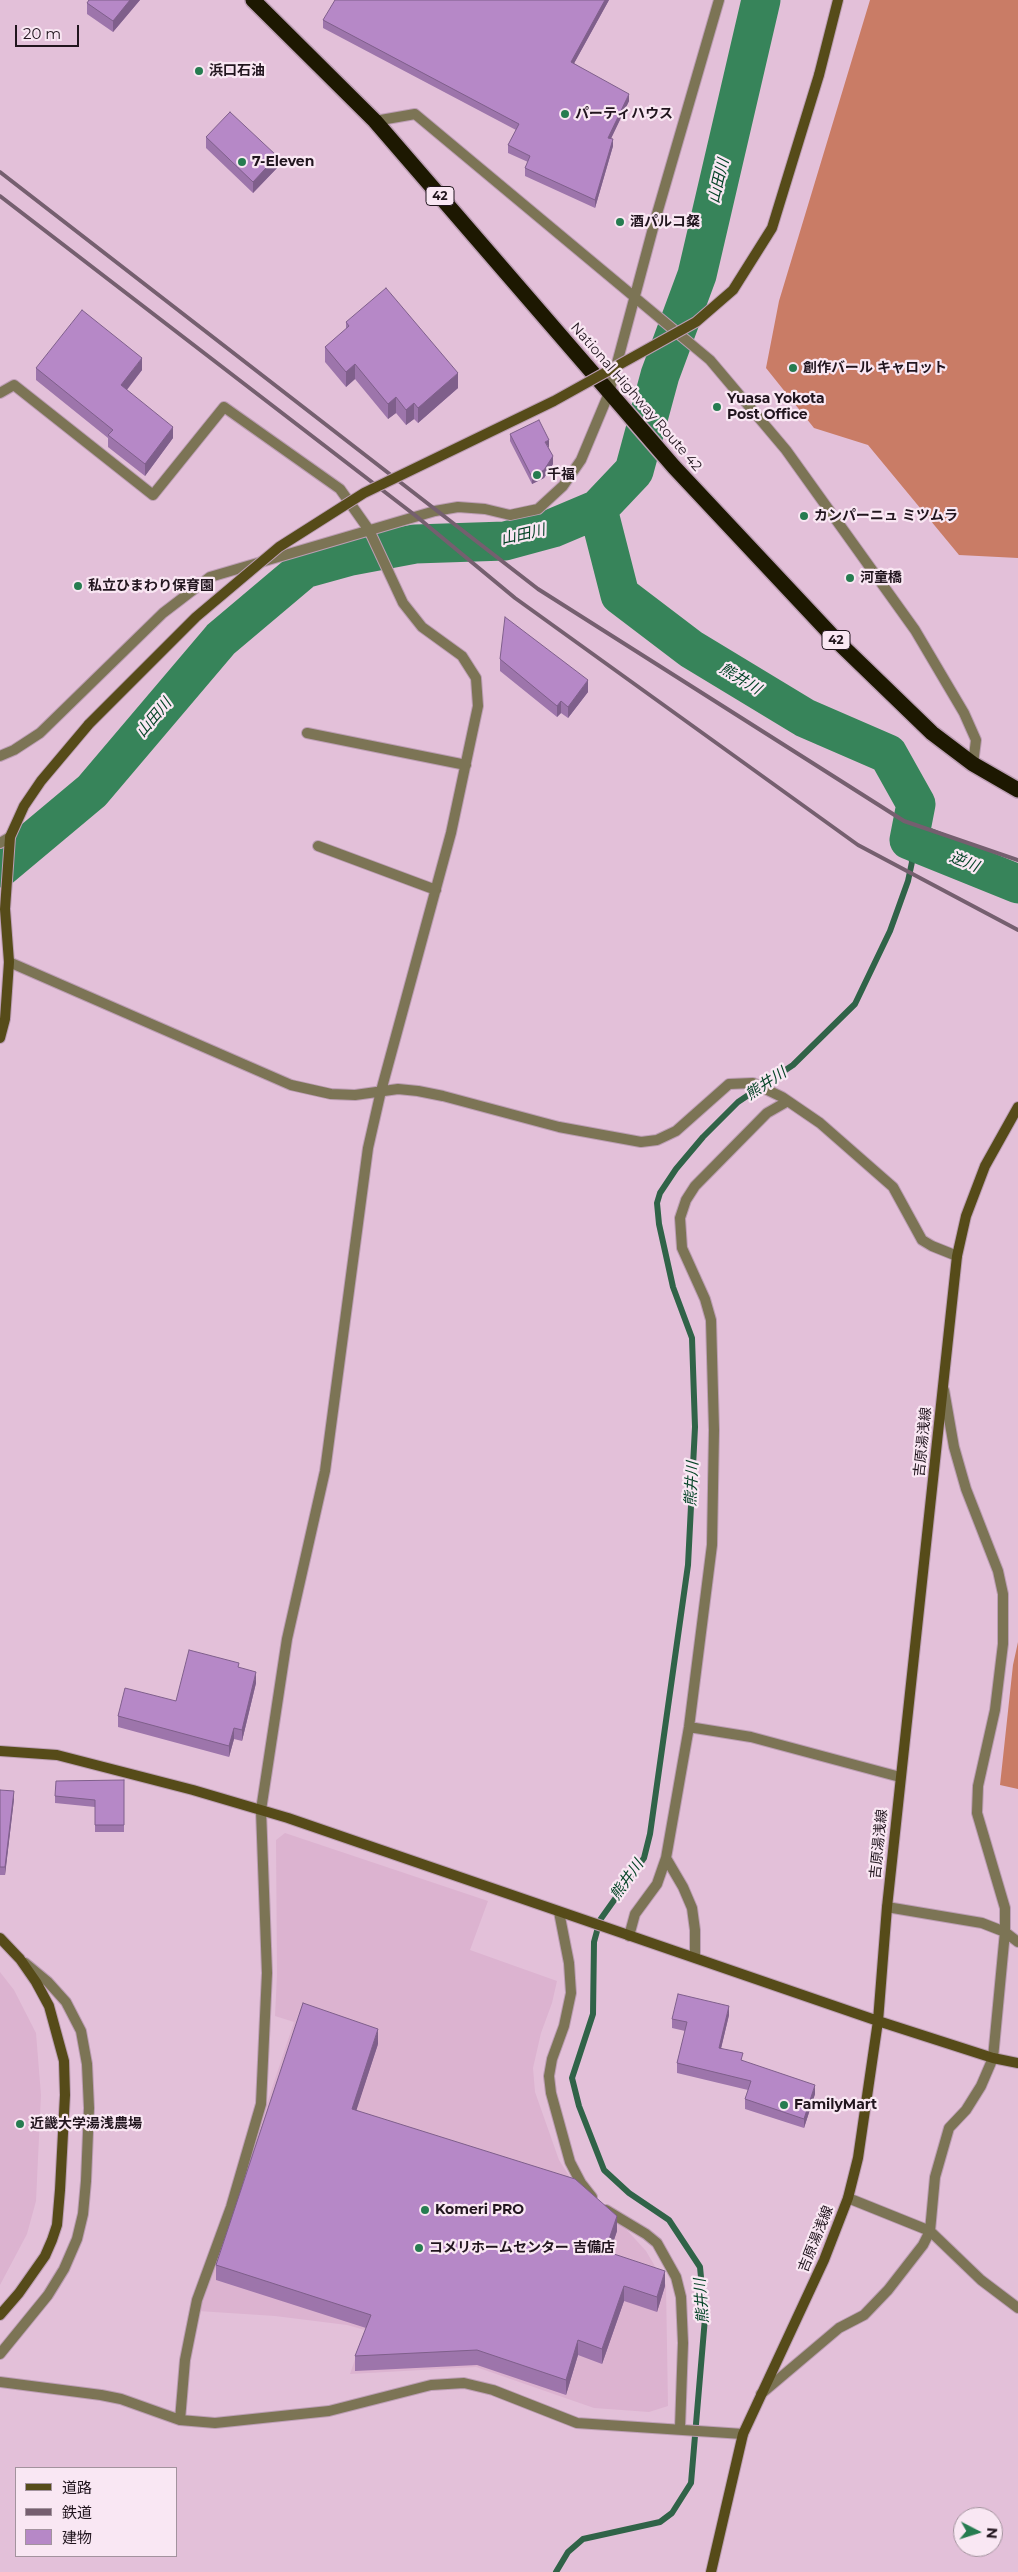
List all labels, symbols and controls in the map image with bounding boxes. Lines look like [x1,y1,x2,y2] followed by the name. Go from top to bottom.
[18,15,81,47] scale bar
[23,24,61,43] text: 20 m
[209,63,265,79] place label: 浜口石油
[193,65,205,77] marker: 浜口石油
[575,106,673,122] place label: パーティハウス
[559,108,571,120] marker: パーティハウス
[252,154,314,170] place label: 7-Eleven
[236,156,248,168] marker: 7-Eleven
[705,157,733,205] water label: 山田川
[426,187,454,206] road number: 42
[630,214,700,230] place label: 酒パルコ粲
[614,216,626,228] marker: 酒パルコ粲
[567,319,705,475] street label: National Highway Route 42
[803,360,947,376] place label: 創作バール キャロット
[787,362,799,374] marker: 創作バール キャロット
[727,391,825,424] place label: Yuasa Yokota Post Office
[711,401,723,413] marker: Yuasa Yokota Post Office
[547,467,575,483] place label: 千福
[531,469,543,481] marker: 千福
[814,508,958,524] place label: カンパーニュ ミツムラ
[798,510,810,522] marker: カンパーニュ ミツムラ
[499,521,547,549] water label: 山田川
[860,570,902,586] place label: 河童橋
[844,572,856,584] marker: 河童橋
[88,578,214,594] place label: 私立ひまわり保育園
[72,580,84,592] marker: 私立ひまわり保育園
[822,630,850,650] road number: 42
[716,660,764,698] water label: 熊井川
[133,695,175,741] water label: 山田川
[947,848,981,876] water label: 逆川
[742,1064,790,1104] water label: 熊井川
[911,1406,935,1478] street label: 吉原湯浅線
[682,1461,702,1507] water label: 熊井川
[867,1808,891,1880] street label: 吉原湯浅線
[607,1856,647,1904] water label: 熊井川
[794,2097,877,2113] place label: FamilyMart
[778,2099,790,2111] marker: FamilyMart
[30,2116,142,2132] place label: 近畿大学湯浅農場
[14,2118,26,2130] marker: 近畿大学湯浅農場
[435,2202,524,2218] place label: Komeri PRO
[795,2203,837,2275] street label: 吉原湯浅線
[419,2204,431,2216] marker: Komeri PRO
[429,2240,615,2256] place label: コメリホームセンター 吉備店
[413,2242,425,2254] marker: コメリホームセンター 吉備店
[691,2278,713,2324] water label: 熊井川
[15,2467,178,2557] legend
[62,2478,92,2497] text: 道路
[62,2503,92,2522] text: 鉄道
[953,2507,1003,2557] north arrow
[982,2527,1001,2540] text: N
[62,2528,92,2547] text: 建物

